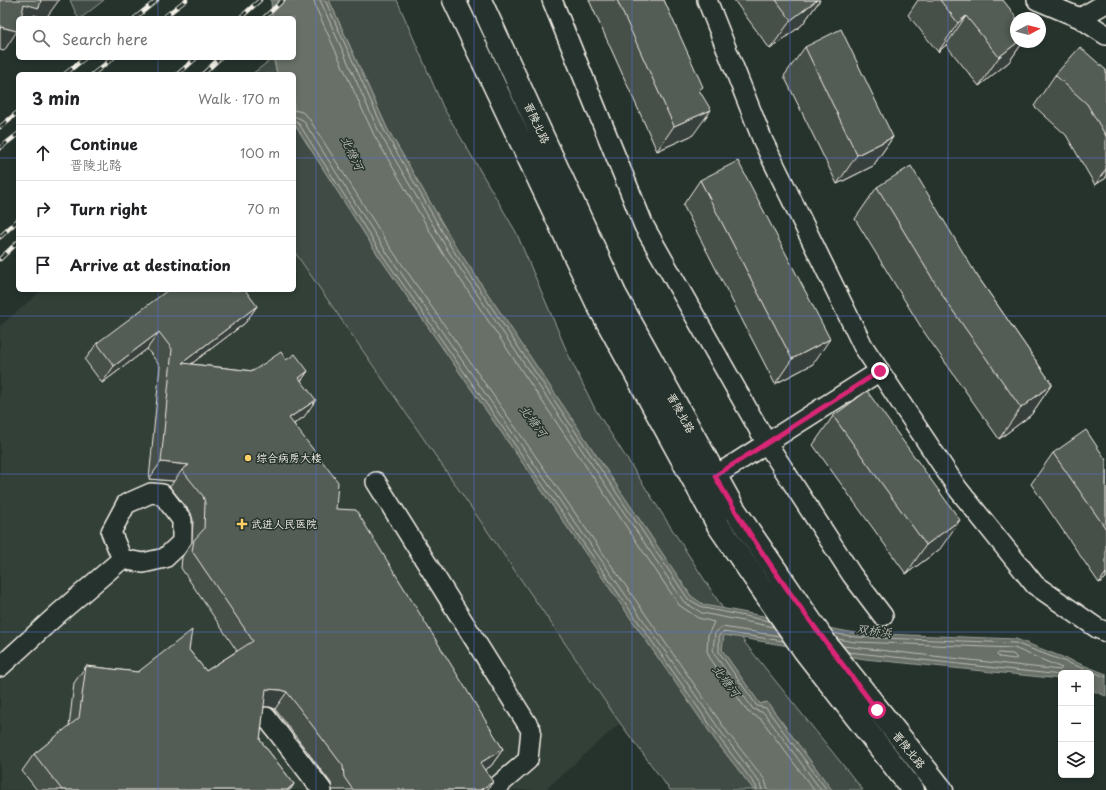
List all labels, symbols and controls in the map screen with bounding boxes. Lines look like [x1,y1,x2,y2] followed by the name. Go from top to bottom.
[1010,12,1046,48] north arrow
[16,16,296,60] search box
[30,27,52,49] icon: search
[62,27,148,50] text: Search here
[32,85,80,111] text: 3 min
[198,89,280,108] text: Walk · 170 m
[520,99,554,146] street label: 晋陵北路
[70,132,138,155] text: Continue
[337,132,370,175] water label: 北塘河
[32,142,54,164] icon: ahead
[240,143,280,162] text: 100 m
[70,155,122,174] text: 晋陵北路
[70,197,147,220] text: Turn right
[32,198,54,220] icon: right
[247,199,280,218] text: 70 m
[70,253,231,276] text: Arrive at destination
[32,254,54,276] icon: arrive
[871,362,889,380] route end
[663,389,700,436] street label: 晋陵北路
[516,401,553,442] water label: 北塘河
[256,449,322,466] place label: 综合病房大楼
[243,453,253,463] marker: 综合病房大楼
[251,515,317,532] place label: 武进人民医院
[236,518,248,530] marker: 武进人民医院
[855,619,894,641] water label: 双桥浜
[709,661,746,702] water label: 北塘河
[1058,670,1094,778] map controls
[1058,670,1094,706] button: +
[868,701,886,719] route start
[1058,706,1094,742] button: −
[889,727,930,772] street label: 晋陵北路
[1058,742,1094,778] button: layers

